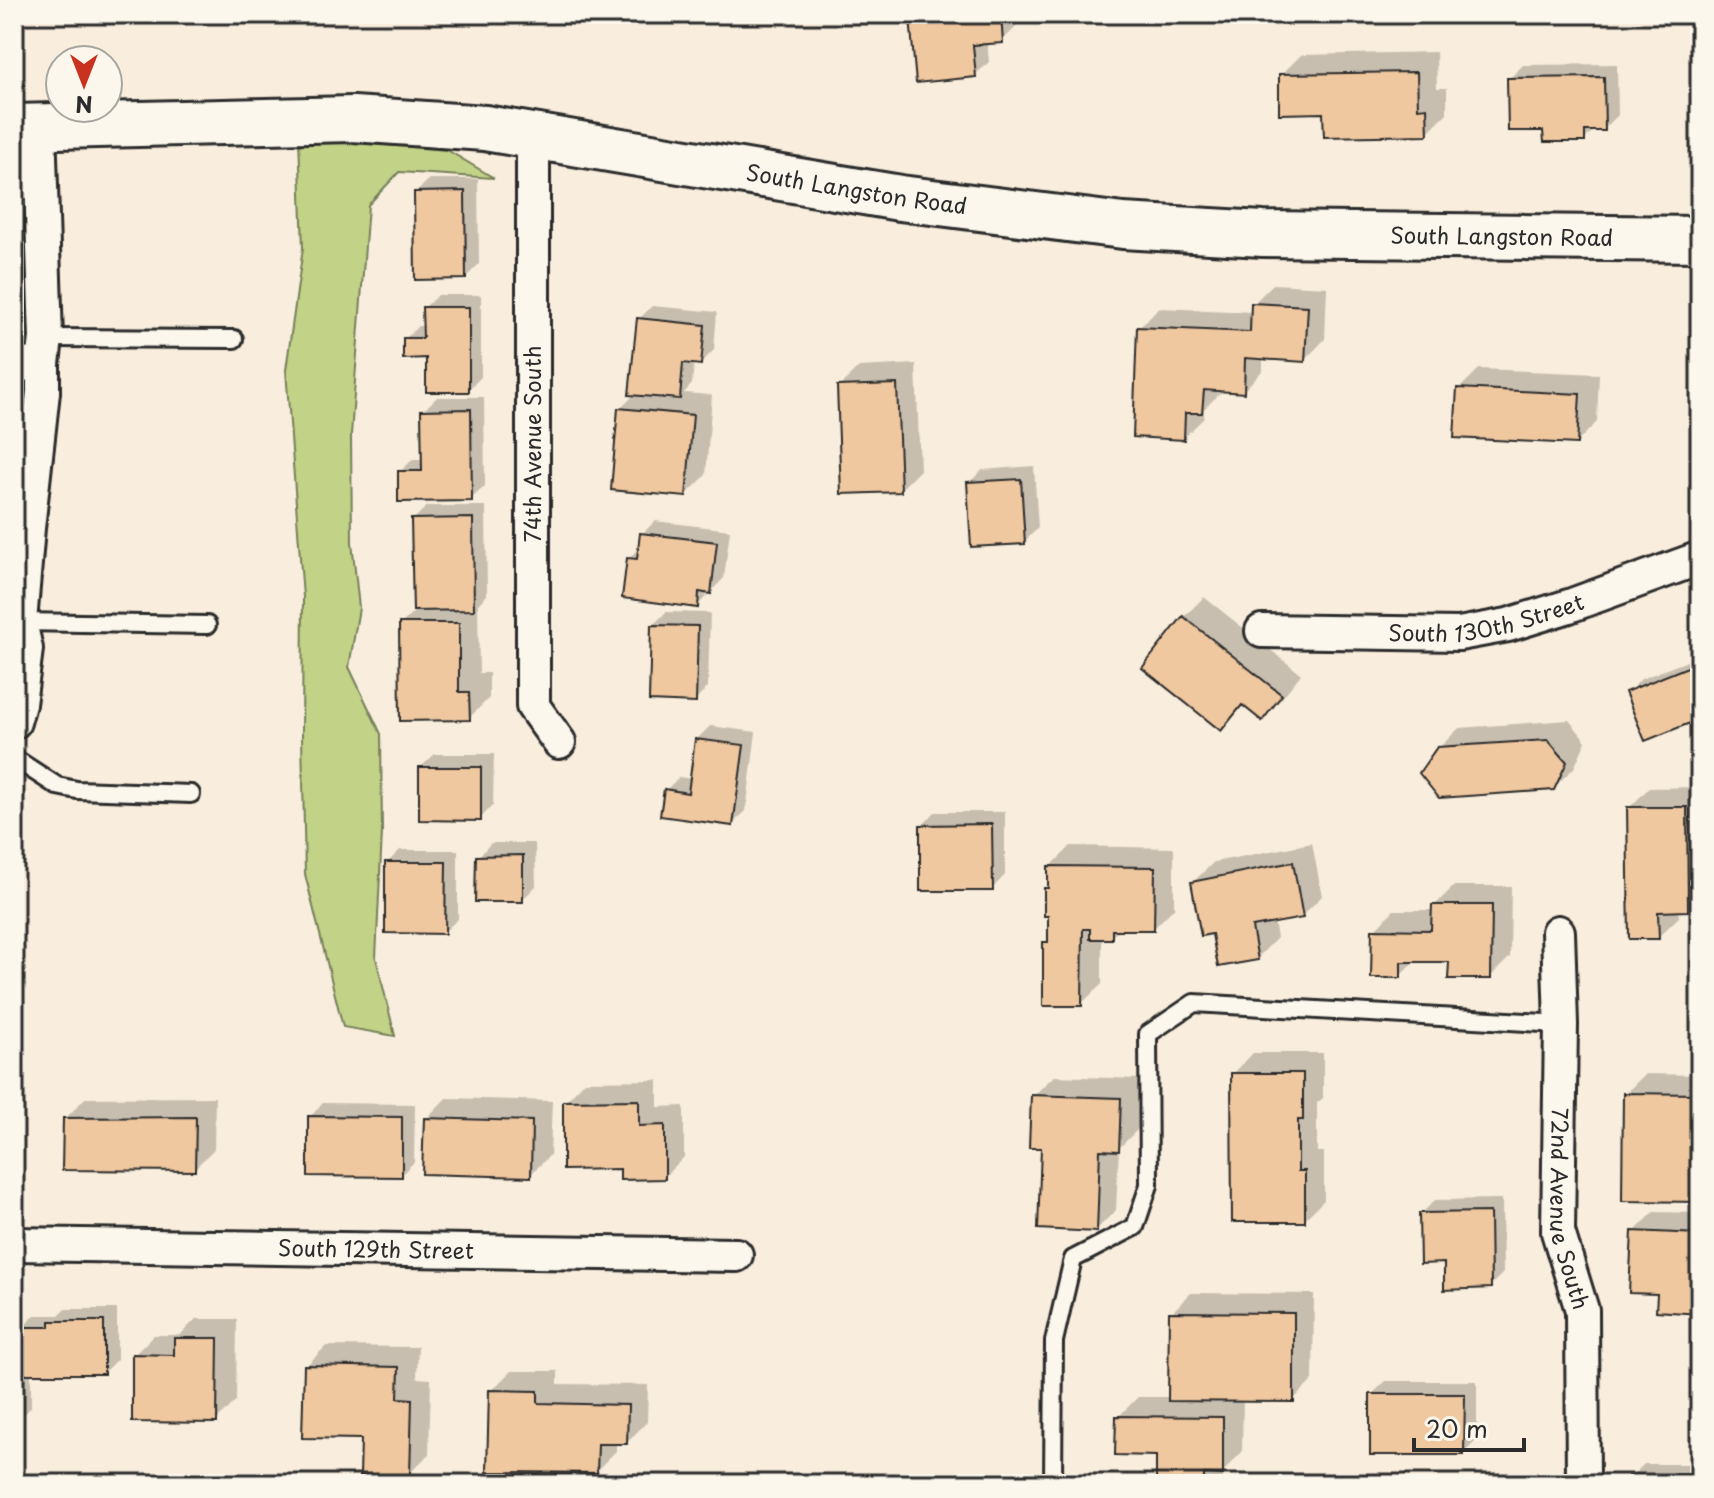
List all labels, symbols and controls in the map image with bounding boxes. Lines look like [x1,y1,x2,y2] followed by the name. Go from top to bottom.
[44,44,124,124] north arrow
[75,89,93,122] text: N
[744,154,969,221] street label: South Langston Road
[1390,217,1613,253] street label: South Langston Road
[515,346,548,542] street label: 74th Avenue South
[1388,584,1588,649] street label: South 130th Street
[1543,1108,1599,1313] street label: 72nd Avenue South
[278,1230,474,1266] street label: South 129th Street
[1414,1402,1524,1452] scale bar
[1426,1410,1488,1446] text: 20 m

